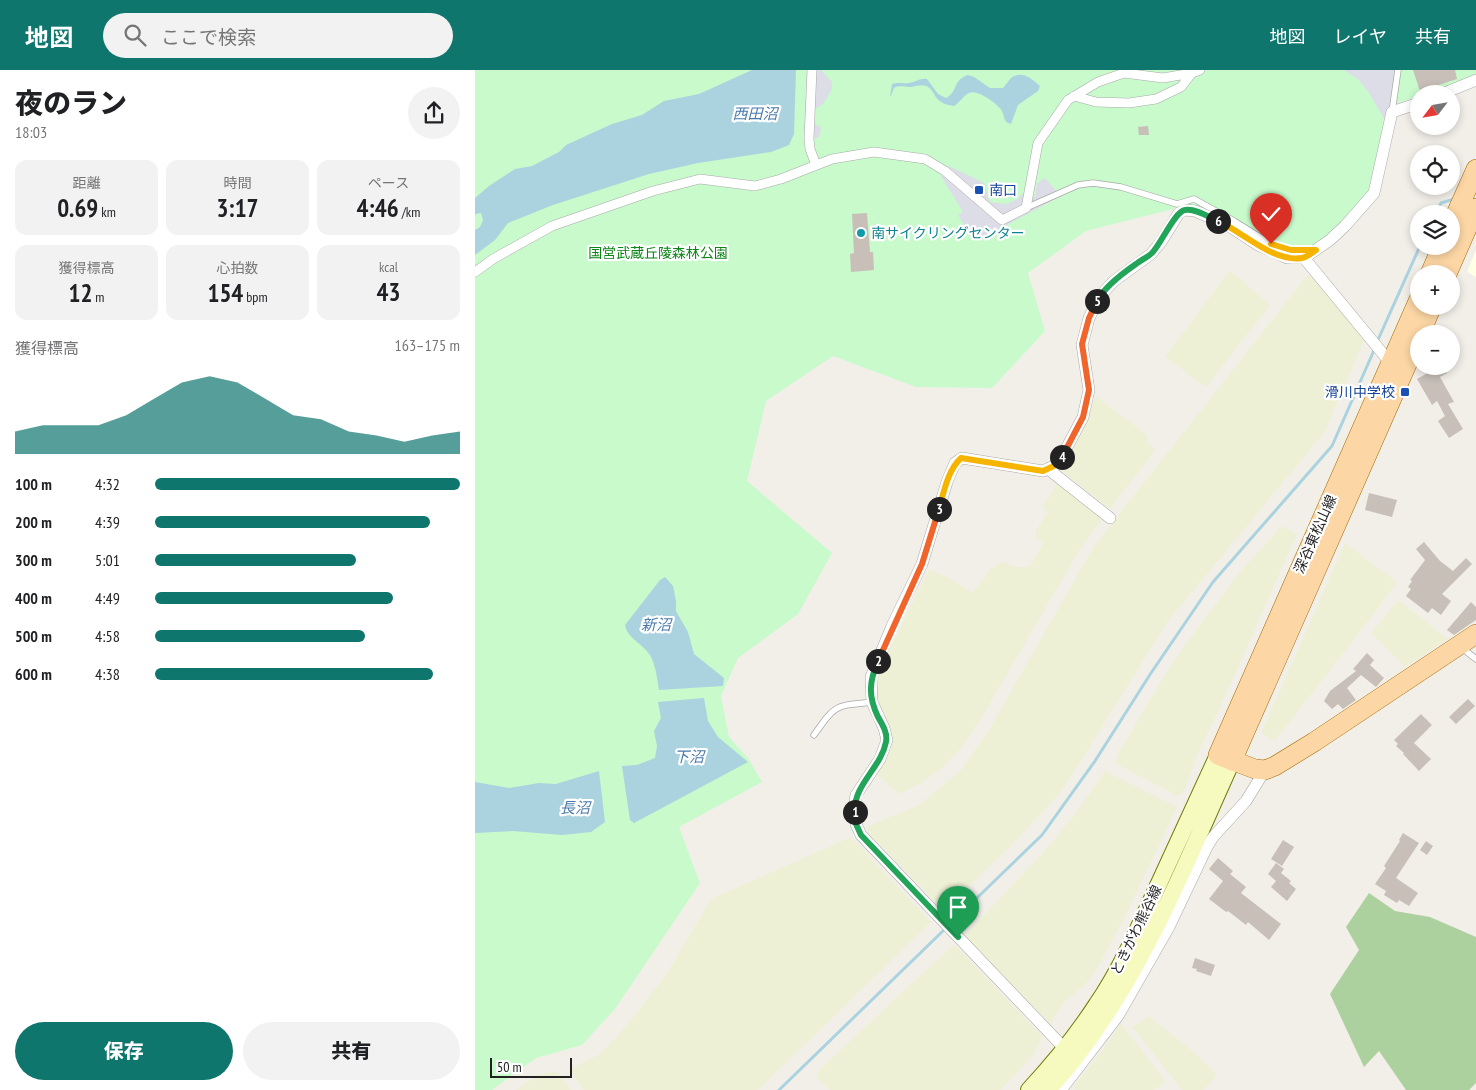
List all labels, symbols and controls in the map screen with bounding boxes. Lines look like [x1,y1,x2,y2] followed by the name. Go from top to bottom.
[103,13,453,58] search box
[121,21,149,49] icon: search
[25,22,73,53] text: 地図
[161,25,256,49] text: ここで検索
[1270,25,1306,48] text: 地図
[1334,25,1387,48] text: レイヤ
[1415,25,1451,48] text: 共有
[15,84,127,121] text: 夜のラン
[1410,85,1460,135] north arrow
[1410,85,1460,375] map controls
[408,87,460,139] button: share
[732,104,779,123] water label: 西田沼
[15,122,47,142] text: 18:03
[1410,145,1460,195] button: locate
[73,174,101,192] text: 距離
[224,174,252,192] text: 時間
[368,174,409,192] text: ペース
[989,181,1017,199] place label: 南口
[973,184,985,196] marker: 南口
[57,192,98,224] text: 0.69
[216,192,259,224] text: 3:17
[357,192,399,224] text: 4:46
[1250,193,1292,244] pin
[1257,200,1285,228] icon: check
[98,203,116,221] text: km
[399,203,420,221] text: /km
[1410,205,1460,255] button: layers
[1205,208,1231,234] pin: 6
[1215,212,1222,230] text: 6
[871,224,1025,242] place label: 南サイクリングセンター
[855,227,867,239] marker: 南サイクリングセンター
[588,244,728,262] park label: 国営武蔵丘陵森林公園
[379,258,398,276] text: kcal
[59,259,115,277] text: 獲得標高
[217,259,259,277] text: 心拍数
[1410,265,1460,315] button: +
[377,276,400,308] text: 43
[69,277,92,309] text: 12
[207,277,243,309] text: 154
[92,288,105,306] text: m
[243,288,268,306] text: bpm
[1085,288,1109,314] pin: 5
[1094,292,1101,310] text: 5
[1410,325,1460,375] button: −
[395,335,460,355] text: 163–175 m
[15,338,79,358] text: 獲得標高
[1325,383,1395,401] place label: 滑川中学校
[1399,386,1411,398] marker: 滑川中学校
[1049,444,1075,470] pin: 4
[1059,448,1066,466] text: 4
[15,474,52,494] text: 100 m
[95,474,120,494] text: 4:32
[1290,492,1340,576] street label: 深谷東松山線
[927,496,951,522] pin: 3
[936,500,943,518] text: 3
[15,512,52,532] text: 200 m
[95,512,120,532] text: 4:39
[15,550,52,570] text: 300 m
[95,550,120,570] text: 5:01
[15,588,52,608] text: 400 m
[95,588,120,608] text: 4:49
[641,615,673,634] water label: 新沼
[15,626,52,646] text: 500 m
[95,626,120,646] text: 4:58
[865,648,891,674] pin: 2
[875,652,882,670] text: 2
[15,664,52,684] text: 600 m
[95,664,120,684] text: 4:38
[674,747,706,766] water label: 下沼
[560,798,592,817] water label: 長沼
[843,800,867,824] pin: 1
[852,803,859,821] text: 1
[1106,882,1166,978] street label: ときがわ熊谷線
[937,886,979,937] pin
[944,893,972,921] icon: arrive
[15,1022,233,1080] button: 保存
[243,1022,460,1080] button: 共有
[490,1055,573,1078] scale bar
[497,1058,522,1076] text: 50 m

